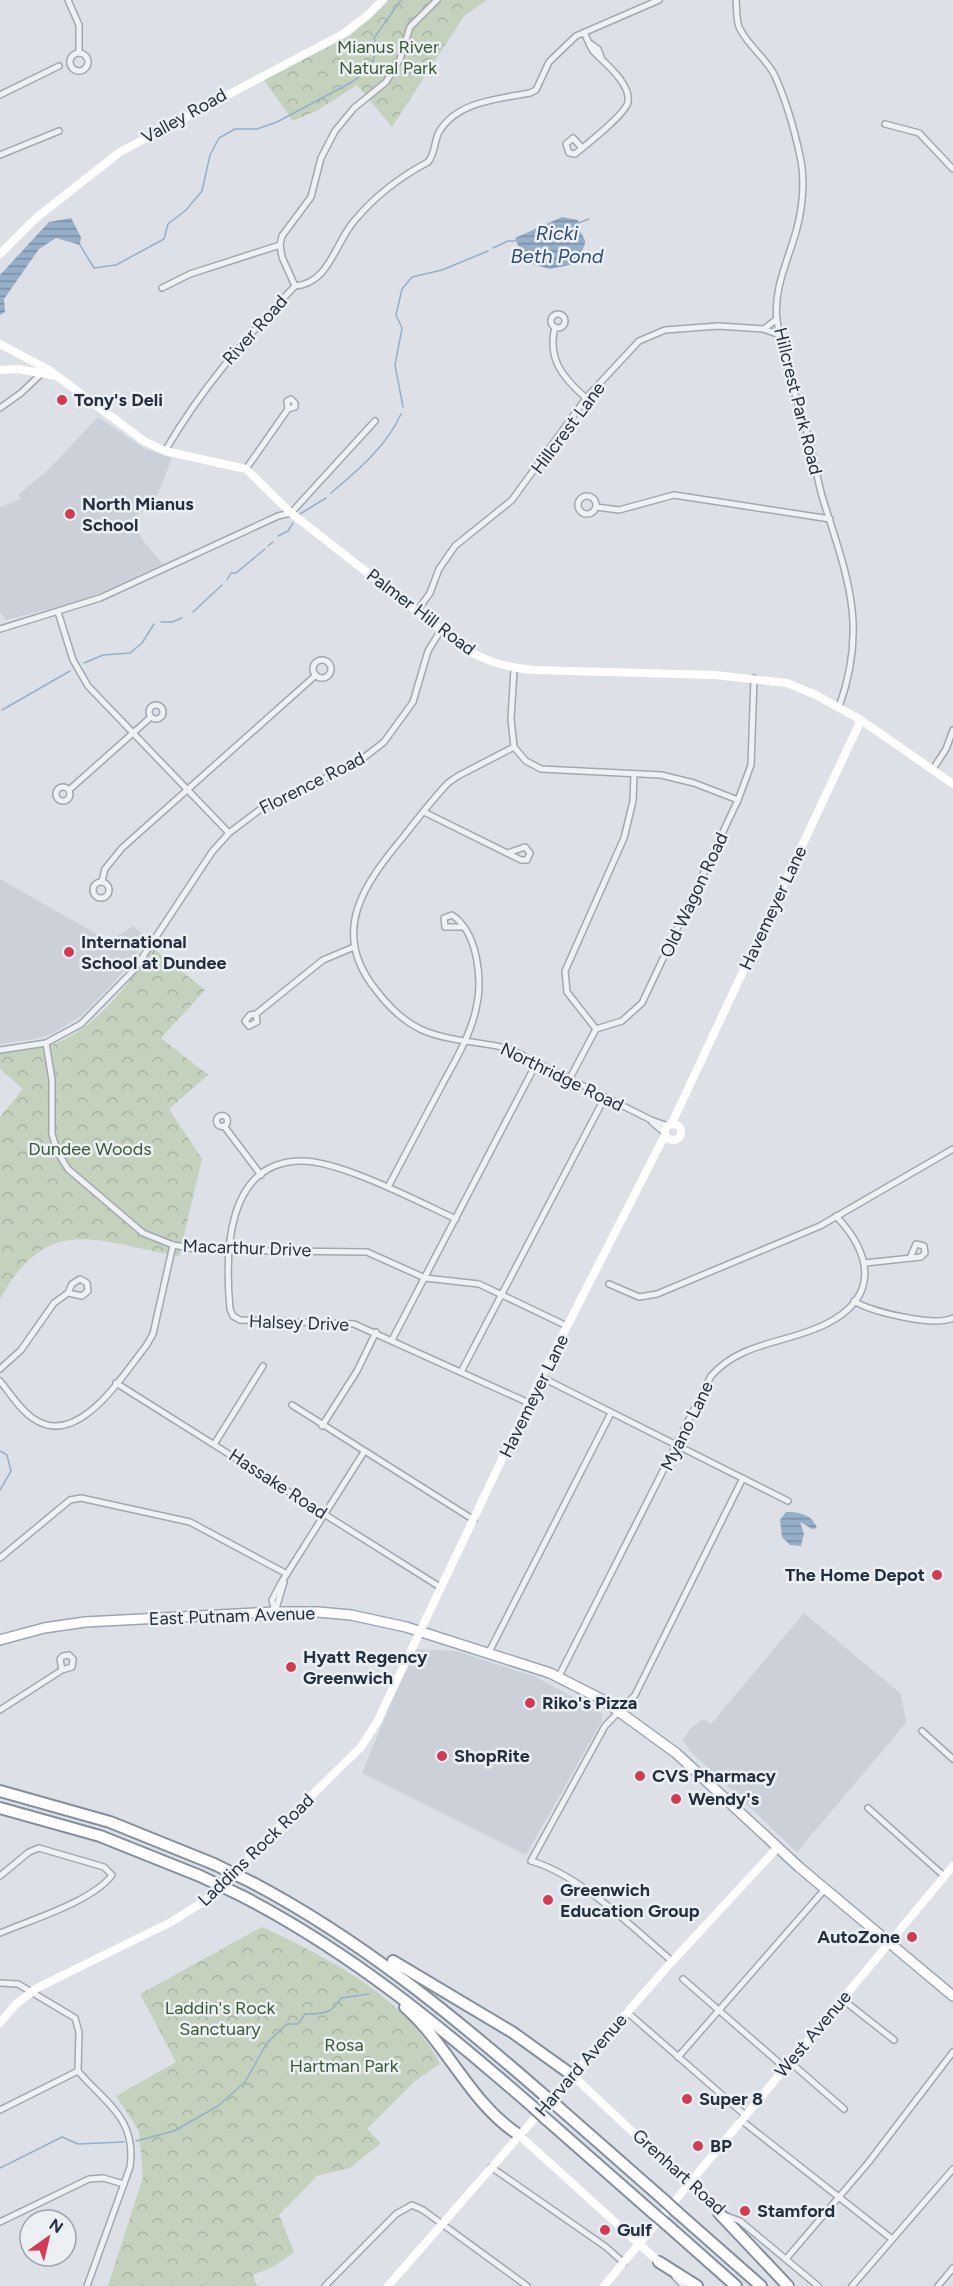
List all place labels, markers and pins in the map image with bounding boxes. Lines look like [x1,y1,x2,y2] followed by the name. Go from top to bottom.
[74,389,163,411] place label: Tony's Deli
[55,393,69,407] marker: Tony's Deli
[82,493,194,536] place label: North Mianus School
[63,507,77,521] marker: North Mianus School
[81,931,226,974] place label: International School at Dundee
[62,945,76,959] marker: International School at Dundee
[785,1564,925,1586] place label: The Home Depot
[930,1568,944,1582] marker: The Home Depot
[303,1646,428,1689] place label: Hyatt Regency Greenwich
[284,1660,298,1674] marker: Hyatt Regency Greenwich
[542,1692,637,1714] place label: Riko's Pizza
[523,1696,537,1710] marker: Riko's Pizza
[454,1745,530,1767] place label: ShopRite
[435,1749,449,1763] marker: ShopRite
[652,1765,777,1787] place label: CVS Pharmacy
[633,1769,647,1783] marker: CVS Pharmacy
[688,1788,760,1810] place label: Wendy's
[669,1792,683,1806] marker: Wendy's
[560,1879,700,1922] place label: Greenwich Education Group
[541,1893,555,1907] marker: Greenwich Education Group
[817,1926,900,1948] place label: AutoZone
[905,1930,919,1944] marker: AutoZone
[699,2088,763,2110] place label: Super 8
[680,2092,694,2106] marker: Super 8
[710,2135,732,2157] place label: BP
[691,2139,705,2153] marker: BP
[757,2200,835,2222] place label: Stamford
[738,2204,752,2218] marker: Stamford
[617,2219,653,2241] place label: Gulf
[598,2223,612,2237] marker: Gulf

